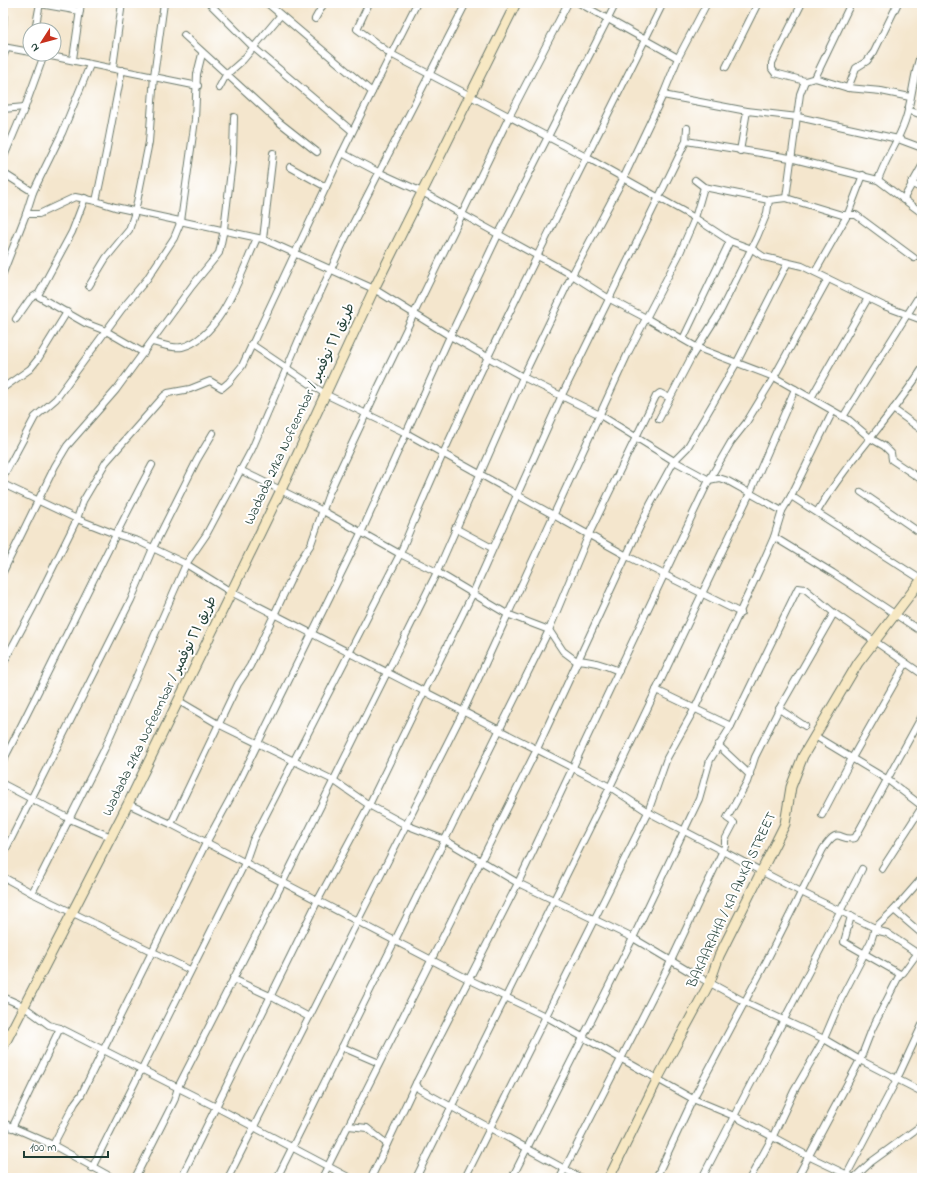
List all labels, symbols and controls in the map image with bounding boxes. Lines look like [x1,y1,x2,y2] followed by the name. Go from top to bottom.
[22,22,62,62] north arrow
[26,40,43,55] text: N
[239,300,361,528] street label: Wadada 21ka Nofeembar / طريق ٢١ نوفمبر
[97,592,223,820] street label: Wadada 21ka Nofeembar / طريق ٢١ نوفمبر
[681,808,782,992] street label: BAKAARAHA / KA ANKA STREET
[24,1133,108,1159] scale bar
[30,1139,57,1157] text: 100 m

